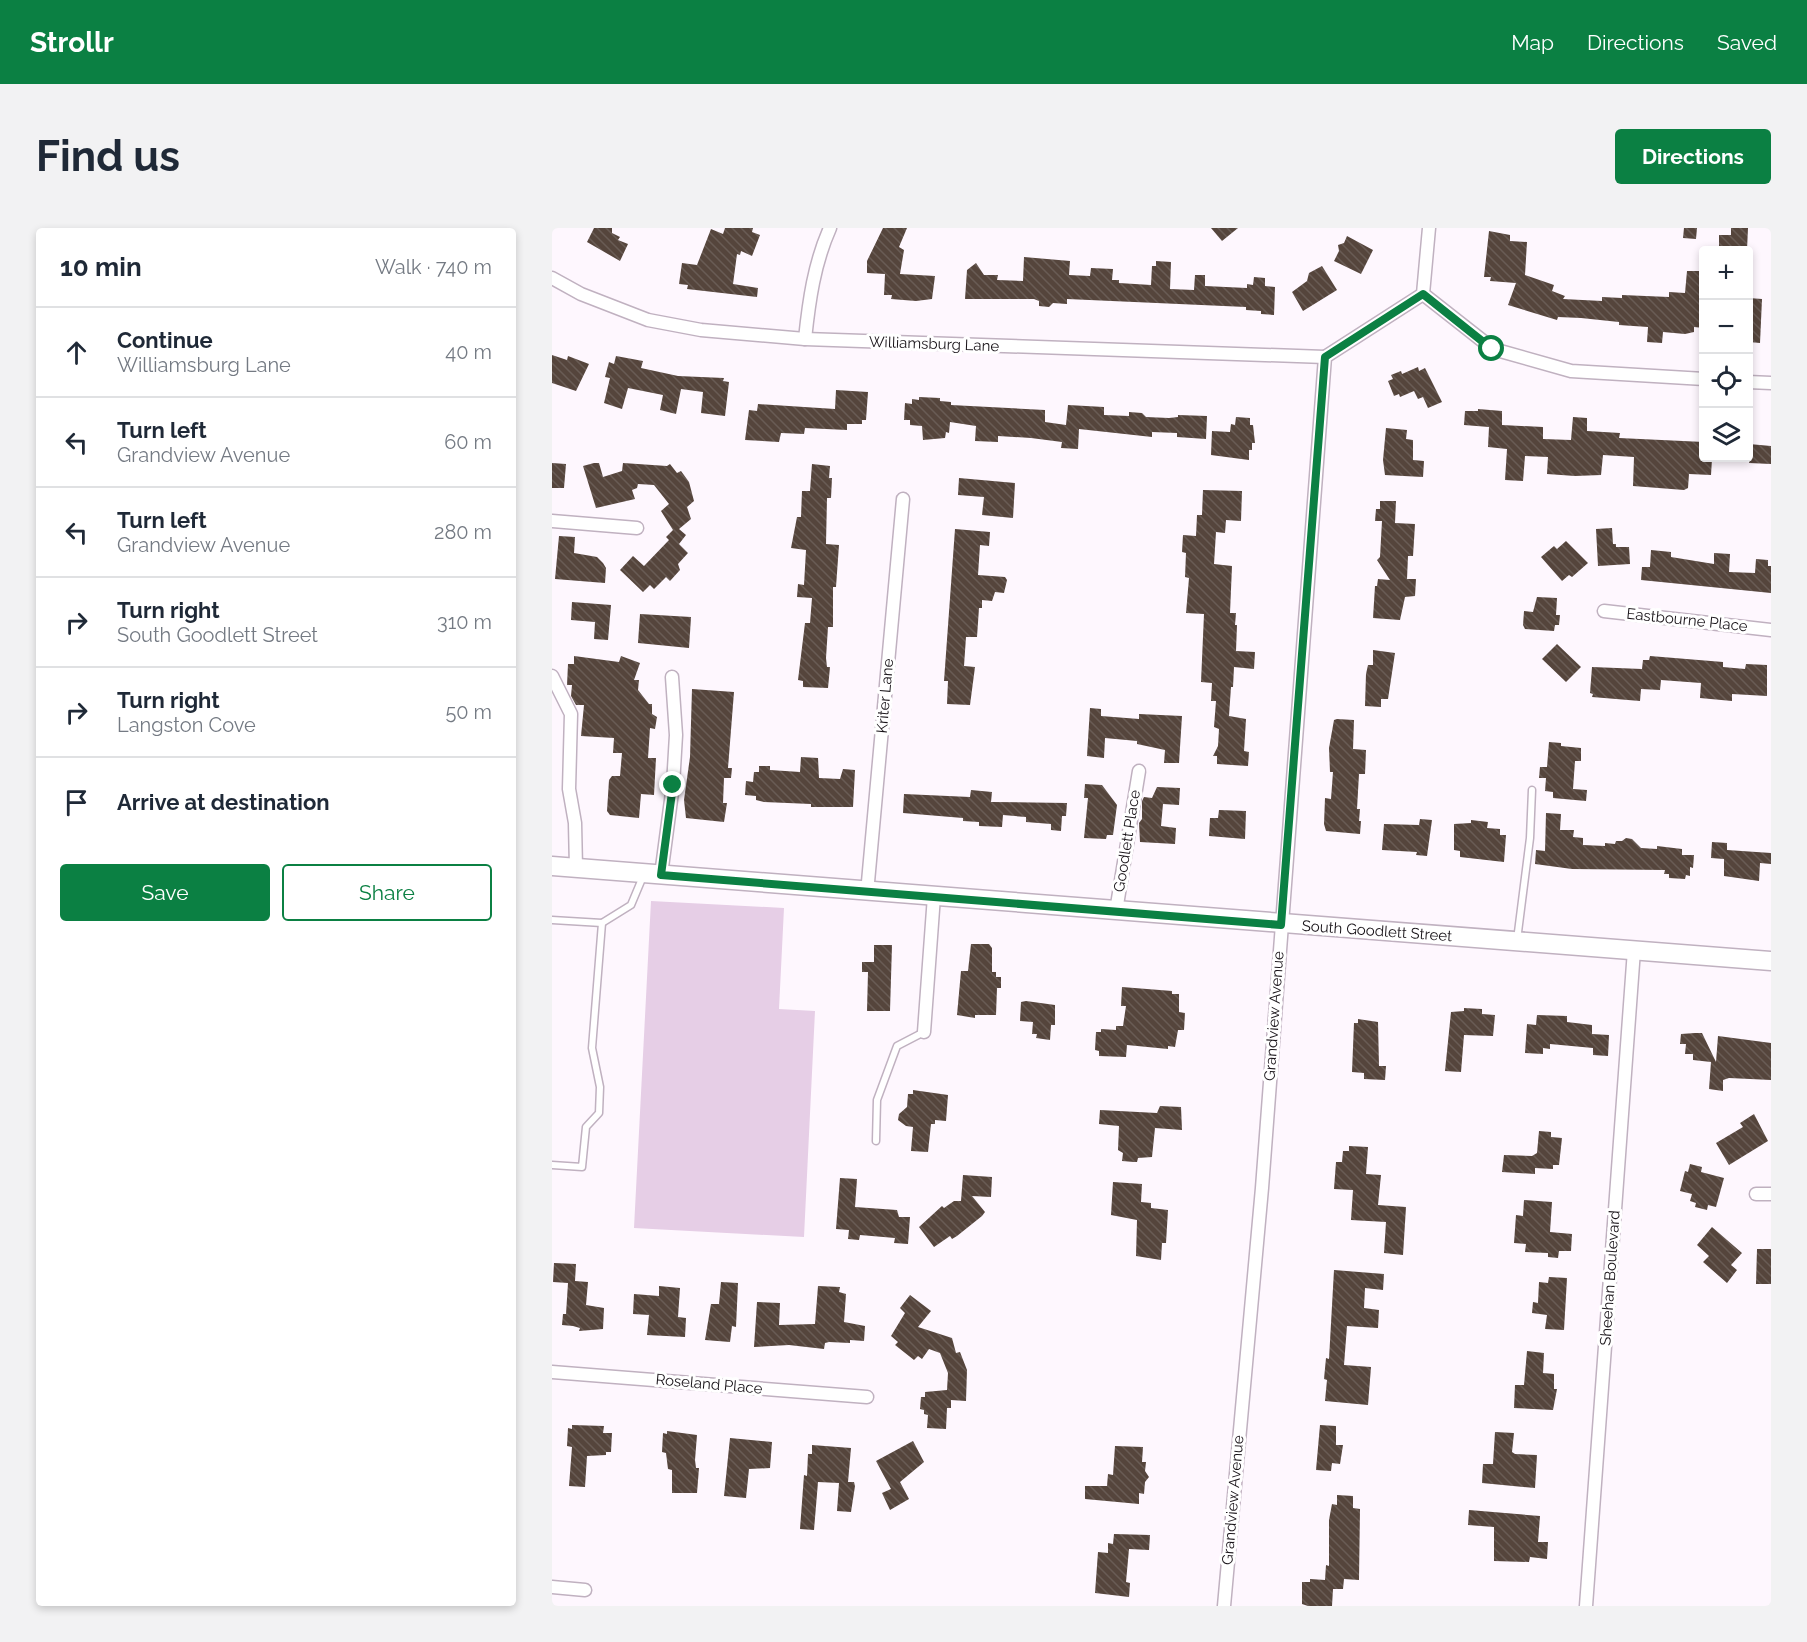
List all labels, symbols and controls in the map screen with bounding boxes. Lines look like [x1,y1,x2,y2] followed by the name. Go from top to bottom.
[30,26,114,59] text: Strollr
[1511,30,1554,55] text: Map
[1587,30,1684,55] text: Directions
[1717,30,1777,55] text: Saved
[1615,129,1771,184] button: Directions
[36,132,180,181] text: Find us
[1699,246,1753,462] map controls
[1699,246,1753,300] button: +
[60,252,142,282] text: 10 min
[375,255,492,279] text: Walk · 740 m
[1699,300,1753,354] button: −
[117,327,213,353] text: Continue
[869,333,1000,355] street label: Williamsburg Lane
[1478,335,1504,361] route start
[60,336,93,369] icon: ahead
[445,340,492,364] text: 40 m
[117,353,291,377] text: Williamsburg Lane
[1699,354,1753,408] button: locate
[1699,408,1753,462] button: layers
[117,417,207,443] text: Turn left
[60,426,93,459] icon: left
[444,430,492,454] text: 60 m
[117,443,290,467] text: Grandview Avenue
[117,507,207,533] text: Turn left
[60,516,93,549] icon: left
[434,520,492,544] text: 280 m
[117,533,290,557] text: Grandview Avenue
[117,597,220,623] text: Turn right
[1625,605,1749,635] street label: Eastbourne Place
[60,606,93,639] icon: right
[437,610,492,634] text: 310 m
[117,623,318,647] text: South Goodlett Street
[873,658,897,734] street label: Kriter Lane
[117,687,220,713] text: Turn right
[60,696,93,729] icon: right
[445,700,492,724] text: 50 m
[117,713,256,737] text: Langston Cove
[659,771,685,797] route end
[60,786,93,819] icon: arrive
[1110,788,1144,893] street label: Goodlett Place
[117,789,330,815] text: Arrive at destination
[60,864,270,921] button: Save
[282,864,492,921] button: Share
[1301,917,1453,945] street label: South Goodlett Street
[1260,950,1288,1081] street label: Grandview Avenue
[1596,1210,1624,1346] street label: Sheehan Boulevard
[655,1370,763,1398] street label: Roseland Place
[1218,1434,1248,1565] street label: Grandview Avenue

